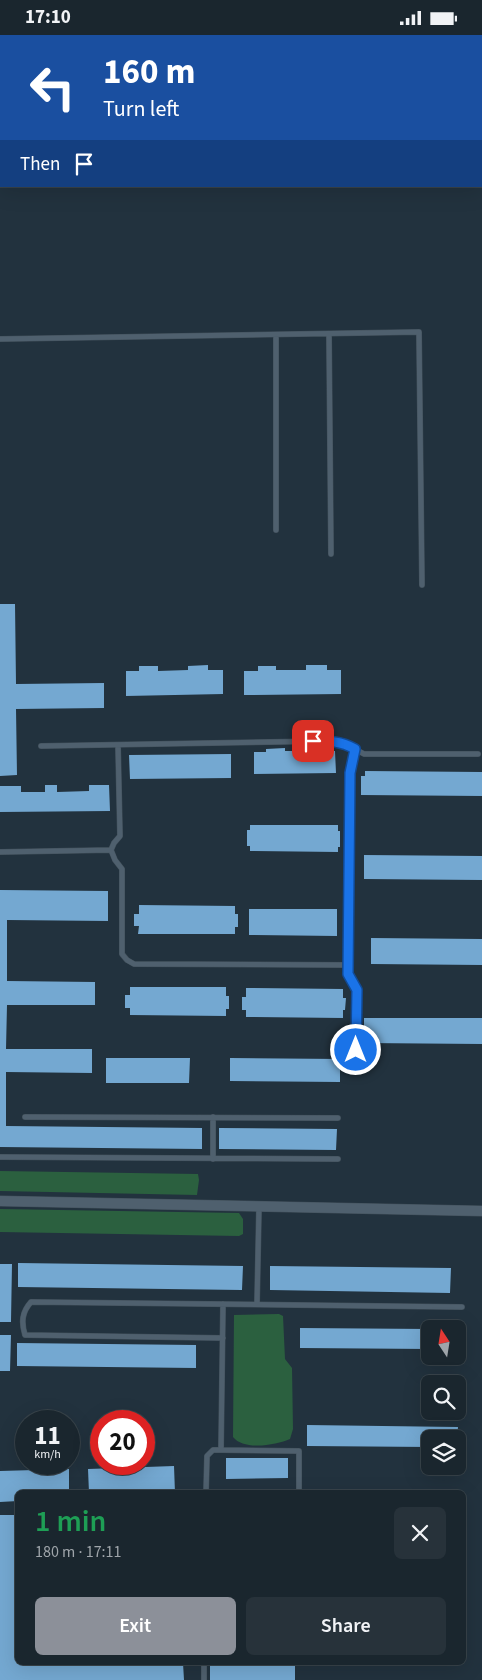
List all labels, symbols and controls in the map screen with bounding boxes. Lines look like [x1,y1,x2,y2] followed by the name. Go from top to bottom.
[25,4,71,31] text: 17:10
[103,47,195,97] text: 160 m
[20,55,85,120] icon: left
[103,93,179,125] text: Turn left
[70,150,98,178] icon: arrive
[20,151,60,178] text: Then
[292,720,334,762] pin
[299,727,327,755] icon: arrive
[329,1023,381,1075] position arrow
[421,1320,466,1365] north arrow
[421,1320,466,1475] map controls
[421,1375,466,1420] button: search
[90,1410,155,1475] speed limit sign: 20
[34,1418,61,1454] text: 11
[421,1430,466,1475] button: layers
[34,1446,61,1463] text: km/h
[35,1500,106,1543] text: 1 min
[394,1507,446,1559] button: close
[35,1541,122,1563] text: 180 m · 17:11
[35,1597,236,1655] button: Exit
[246,1597,446,1655] button: Share

